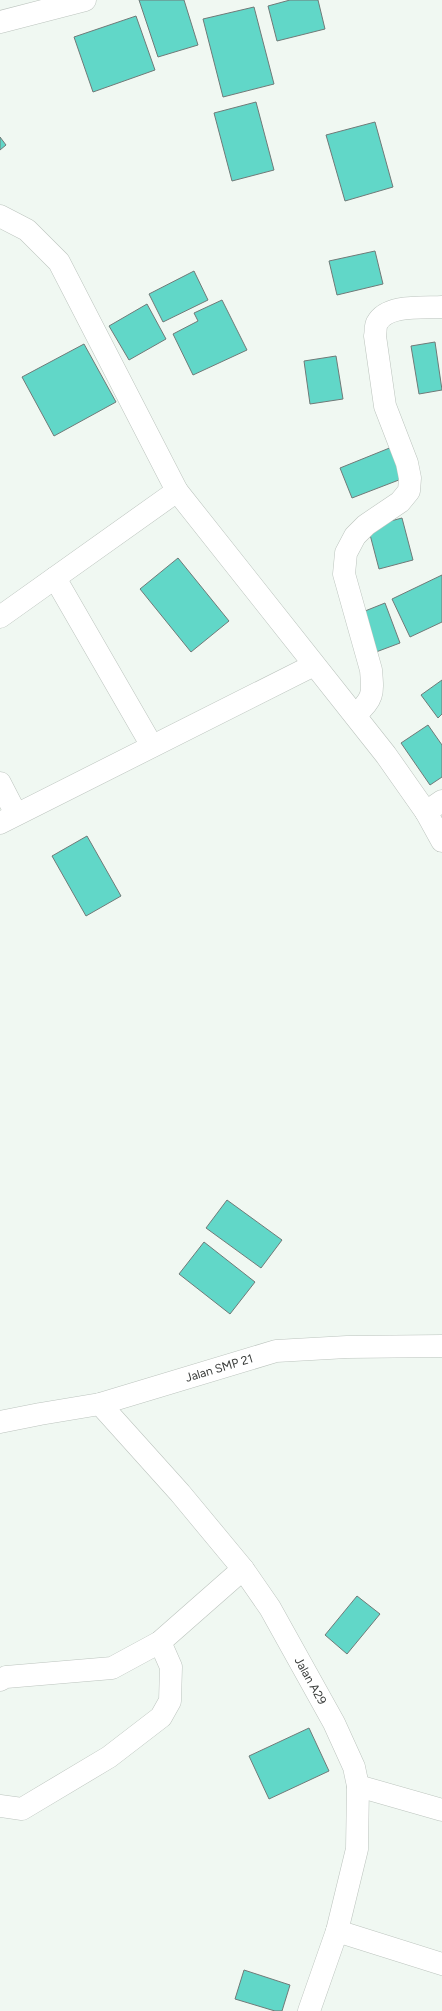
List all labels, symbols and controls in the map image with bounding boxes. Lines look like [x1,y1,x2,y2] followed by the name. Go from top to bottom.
[184,1351,255,1385] street label: Jalan SMP 21
[292,1654,329,1707] street label: Jalan A29

